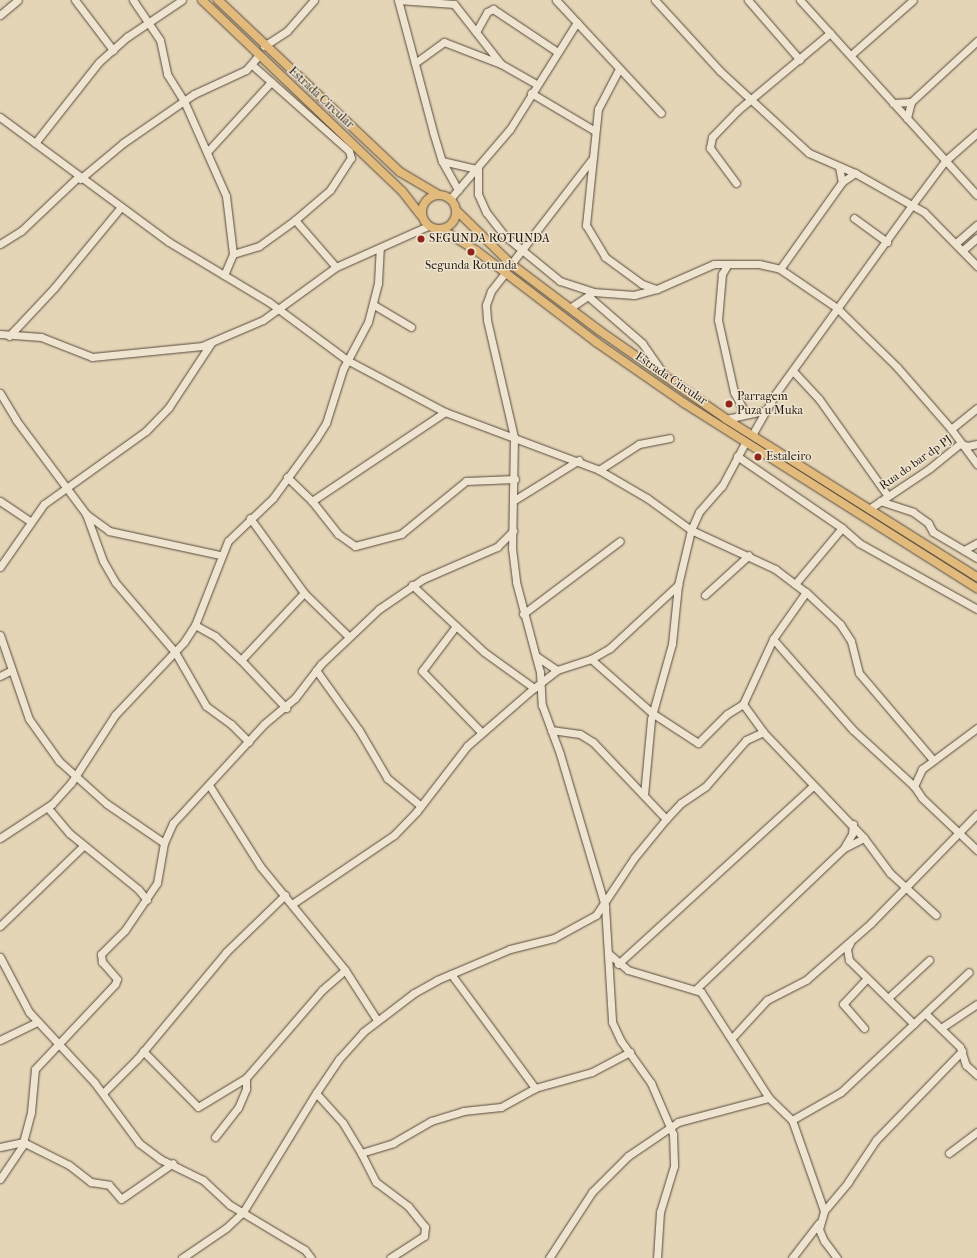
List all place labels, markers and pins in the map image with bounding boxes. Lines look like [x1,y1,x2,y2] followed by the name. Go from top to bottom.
[429,232,550,246] place label: SEGUNDA ROTUNDA
[416,234,426,244] marker: SEGUNDA ROTUNDA
[466,247,476,257] marker: Segunda Rotunda
[425,259,517,273] place label: Segunda Rotunda
[737,390,803,418] place label: Parragem Puza u Muka
[724,399,734,409] marker: Parragem Puza u Muka
[766,450,811,464] place label: Estaleiro
[753,452,763,462] marker: Estaleiro

